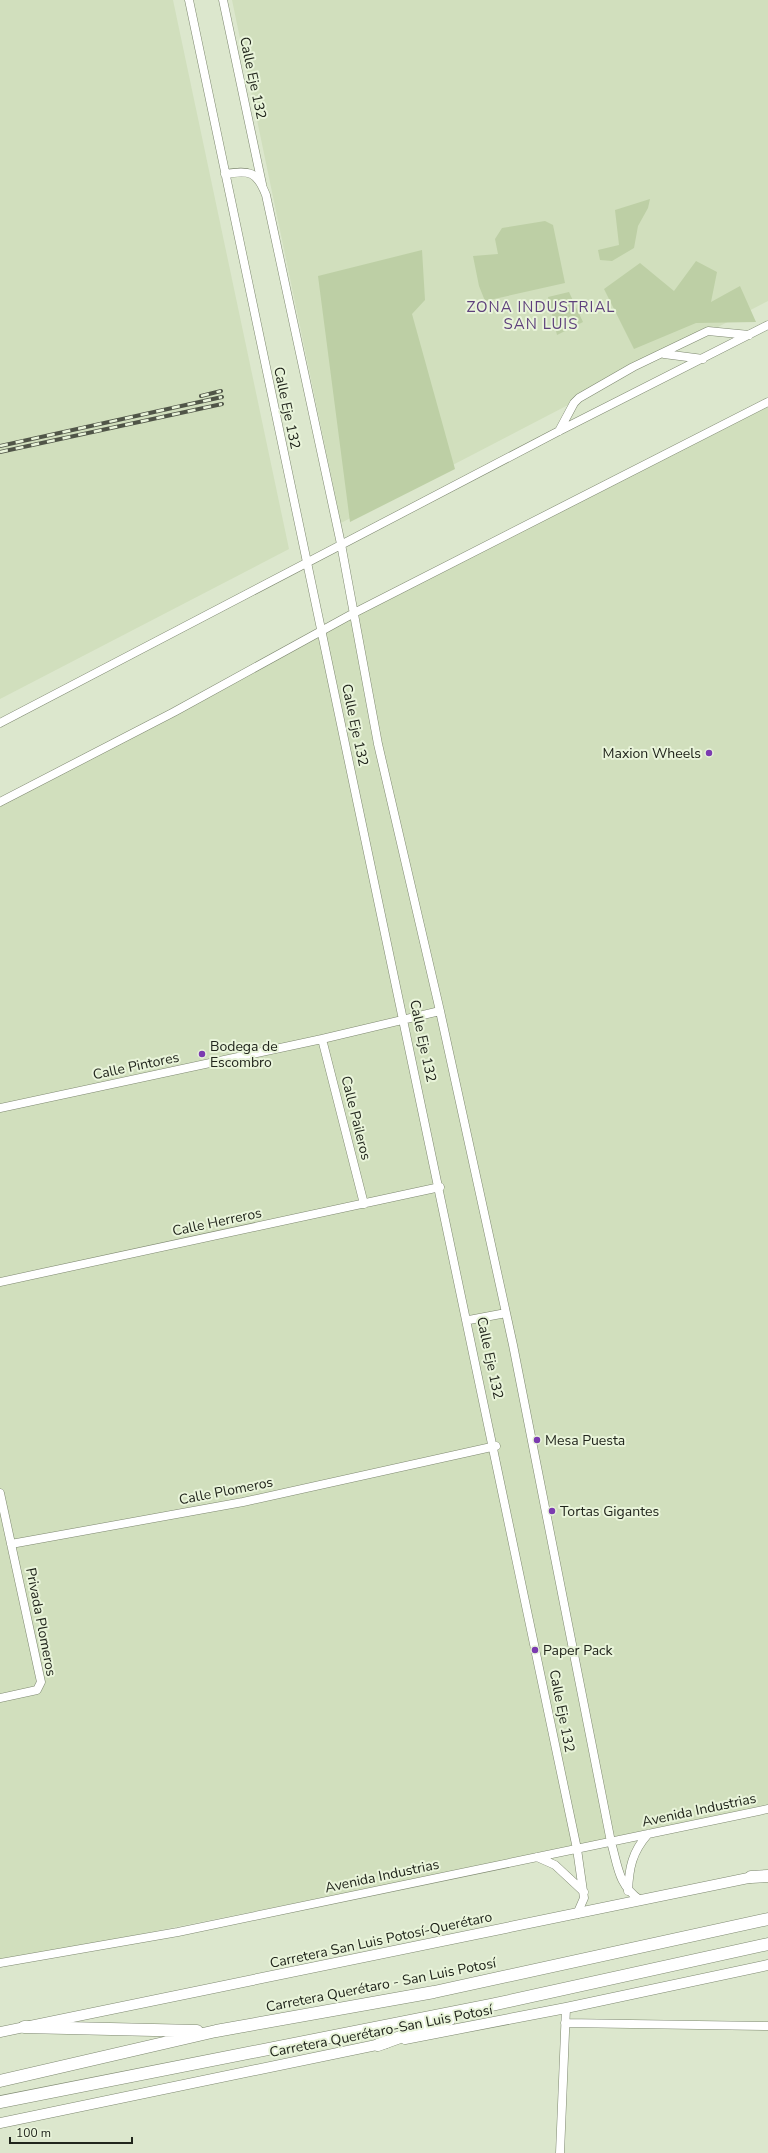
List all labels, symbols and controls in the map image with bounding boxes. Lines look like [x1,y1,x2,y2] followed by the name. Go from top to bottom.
[235,35,271,121] street label: Calle Eje 132
[467,297,615,334] district label: ZONA INDUSTRIAL SAN LUIS
[269,365,305,451] street label: Calle Eje 132
[337,682,373,768] street label: Calle Eje 132
[603,744,701,763] place label: Maxion Wheels
[704,748,714,758] marker: Maxion Wheels
[405,998,441,1084] street label: Calle Eje 132
[210,1037,278,1072] place label: Bodega de Escombro
[91,1048,181,1084] street label: Calle Pintores
[197,1049,207,1059] marker: Bodega de Escombro
[336,1074,376,1162] street label: Calle Paileros
[171,1203,264,1241] street label: Calle Herreros
[472,1315,508,1401] street label: Calle Eje 132
[545,1431,625,1450] place label: Mesa Puesta
[532,1435,542,1445] marker: Mesa Puesta
[177,1473,275,1509] street label: Calle Plomeros
[560,1502,659,1521] place label: Tortas Gigantes
[547,1506,557,1516] marker: Tortas Gigantes
[21,1566,61,1678] street label: Privada Plomeros
[543,1641,614,1660] place label: Paper Pack
[530,1645,540,1655] marker: Paper Pack
[545,1668,579,1754] street label: Calle Eje 132
[640,1789,758,1831] street label: Avenida Industrias
[323,1855,441,1897] street label: Avenida Industrias
[268,1907,494,1973] street label: Carretera San Luis Potosí-Querétaro
[264,1953,498,2017] street label: Carretera Querétaro - San Luis Potosí
[268,2000,495,2062] street label: Carretera Querétaro-San Luis Potosí
[10,2119,132,2145] scale bar
[16,2125,51,2141] text: 100 m

